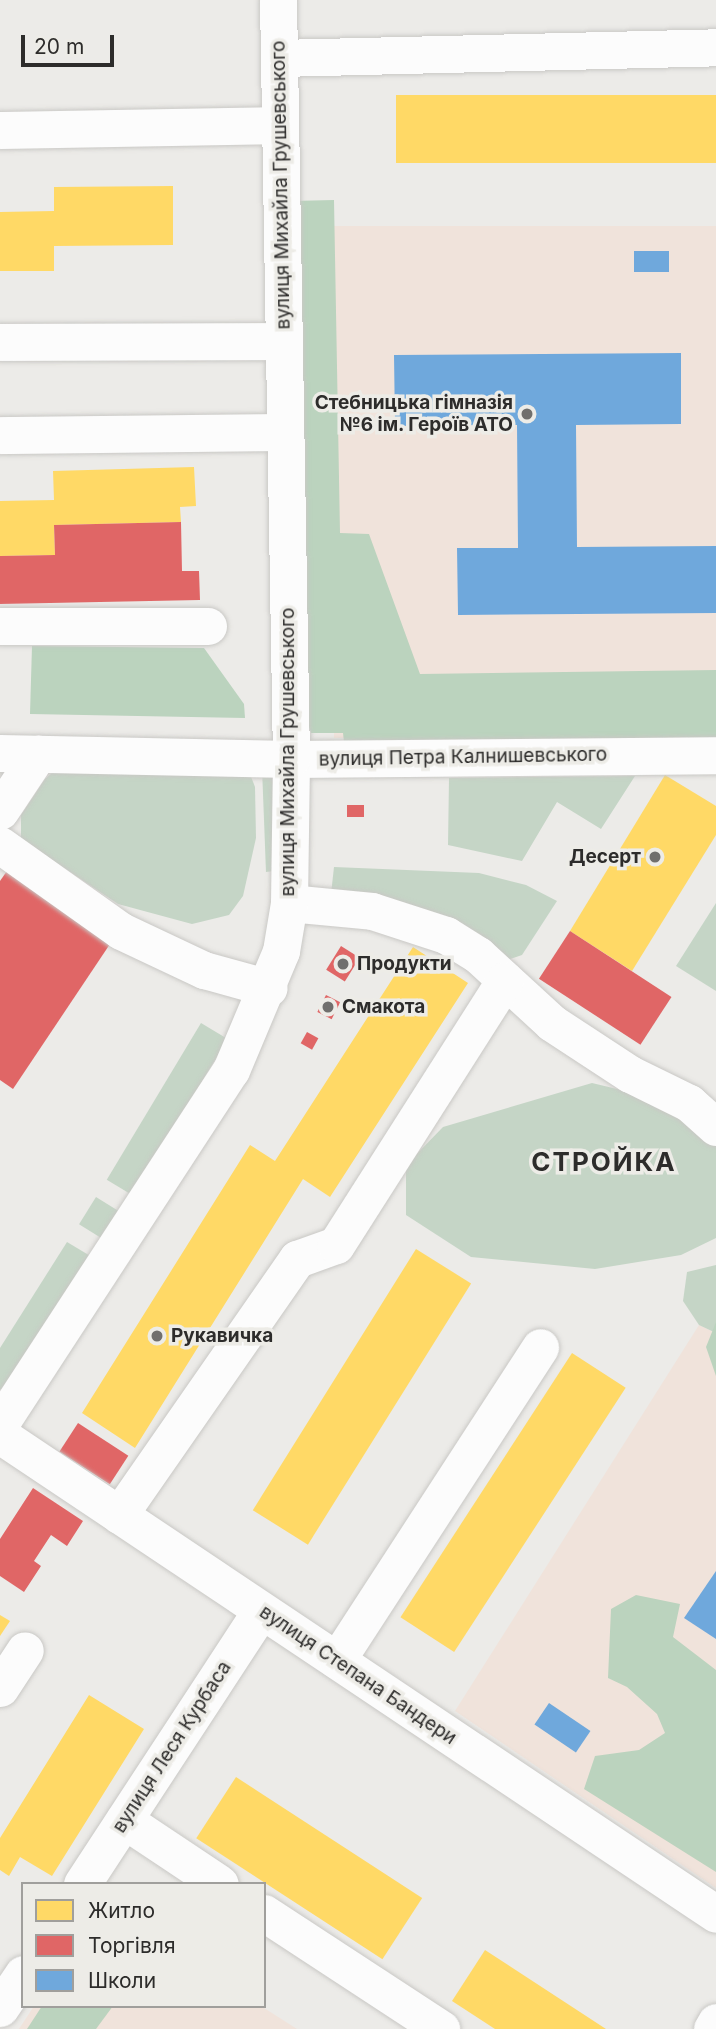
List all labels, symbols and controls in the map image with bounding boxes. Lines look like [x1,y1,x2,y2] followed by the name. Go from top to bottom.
[24,21,117,65] scale bar
[34,34,84,59] text: 20 m
[267,40,295,330] street label: вулиця Михайла Грушевського
[315,392,513,436] place label: Стебницька гімназія №6 ім. Героїв АТО
[519,406,535,422] marker: Стебницька гімназія №6 ім. Героїв АТО
[277,608,299,896] street label: вулиця Михайла Грушевського
[319,743,607,771] street label: вулиця Петра Калнишевського
[569,846,641,868] place label: Десерт
[647,849,663,865] marker: Десерт
[357,953,452,975] place label: Продукти
[335,956,351,972] marker: Продукти
[342,996,425,1018] place label: Смакота
[320,999,336,1015] marker: Смакота
[532,1146,676,1178] district label: СТРОЙКА
[171,1325,273,1347] place label: Рукавичка
[149,1328,165,1344] marker: Рукавичка
[255,1601,461,1749] street label: вулиця Степана Бандери
[108,1657,236,1837] street label: вулиця Леся Курбаса
[21,1882,266,2008] legend
[88,1898,155,1923] text: Житло
[88,1933,176,1958] text: Торгівля
[88,1968,156,1993] text: Школи

